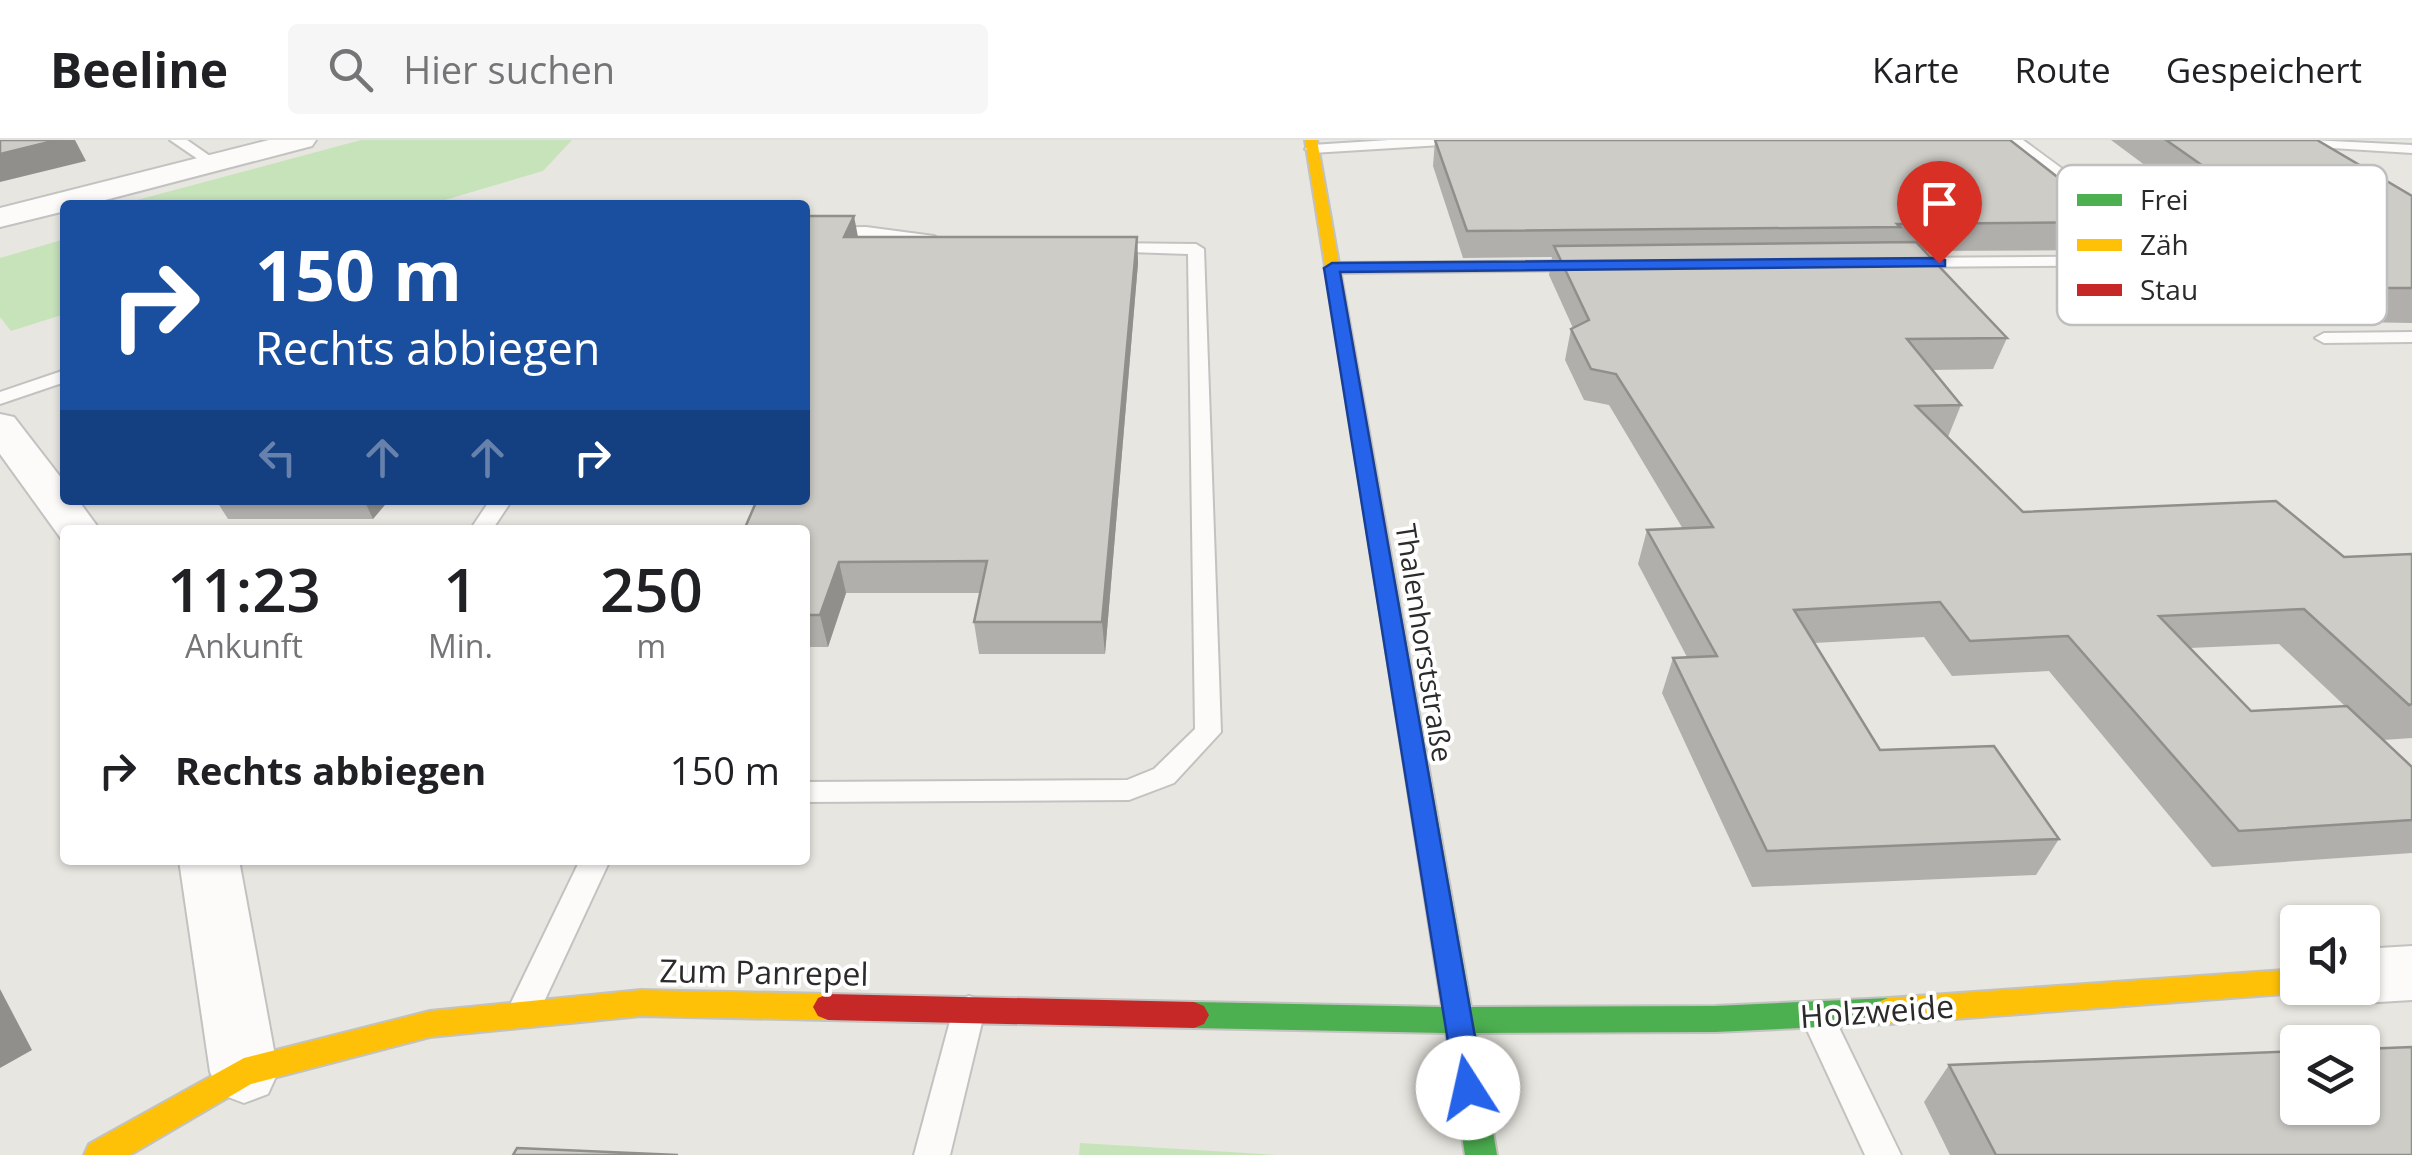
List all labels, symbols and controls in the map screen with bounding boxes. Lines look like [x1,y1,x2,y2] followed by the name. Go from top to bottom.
[288,24,988,114] search box
[50,37,228,102] text: Beeline
[323,42,378,97] icon: search
[403,43,615,95] text: Hier suchen
[1872,46,1959,93] text: Karte
[2014,46,2111,93] text: Route
[2166,46,2362,93] text: Gespeichert
[1897,161,1982,264] pin
[2057,165,2387,325] legend
[1912,176,1967,231] icon: arrive
[2140,180,2189,218] text: Frei
[2140,225,2189,263] text: Zäh
[255,226,462,322] text: 150 m
[90,240,220,370] icon: right
[2140,270,2198,308] text: Stau
[255,317,600,378] text: Rechts abbiegen
[250,430,305,485] icon: left
[355,430,410,485] icon: ahead
[460,430,515,485] icon: ahead
[565,430,620,485] icon: right
[1387,521,1463,765] street label: Thalenhorststraße
[167,548,321,630] text: 11:23
[443,548,478,630] text: 1
[600,548,703,630] text: 250
[185,624,303,667] text: Ankunft
[428,624,493,667] text: Min.
[637,624,666,667] text: m
[90,743,145,798] icon: right
[175,744,486,796] text: Rechts abbiegen
[670,744,780,796] text: 150 m
[2280,905,2380,1125] map controls
[2280,905,2380,1005] button: sound
[659,948,869,995] street label: Zum Panrepel
[1798,984,1955,1037] street label: Holzweide
[2280,1025,2380,1125] button: layers
[1416,1036,1520,1140] position arrow

